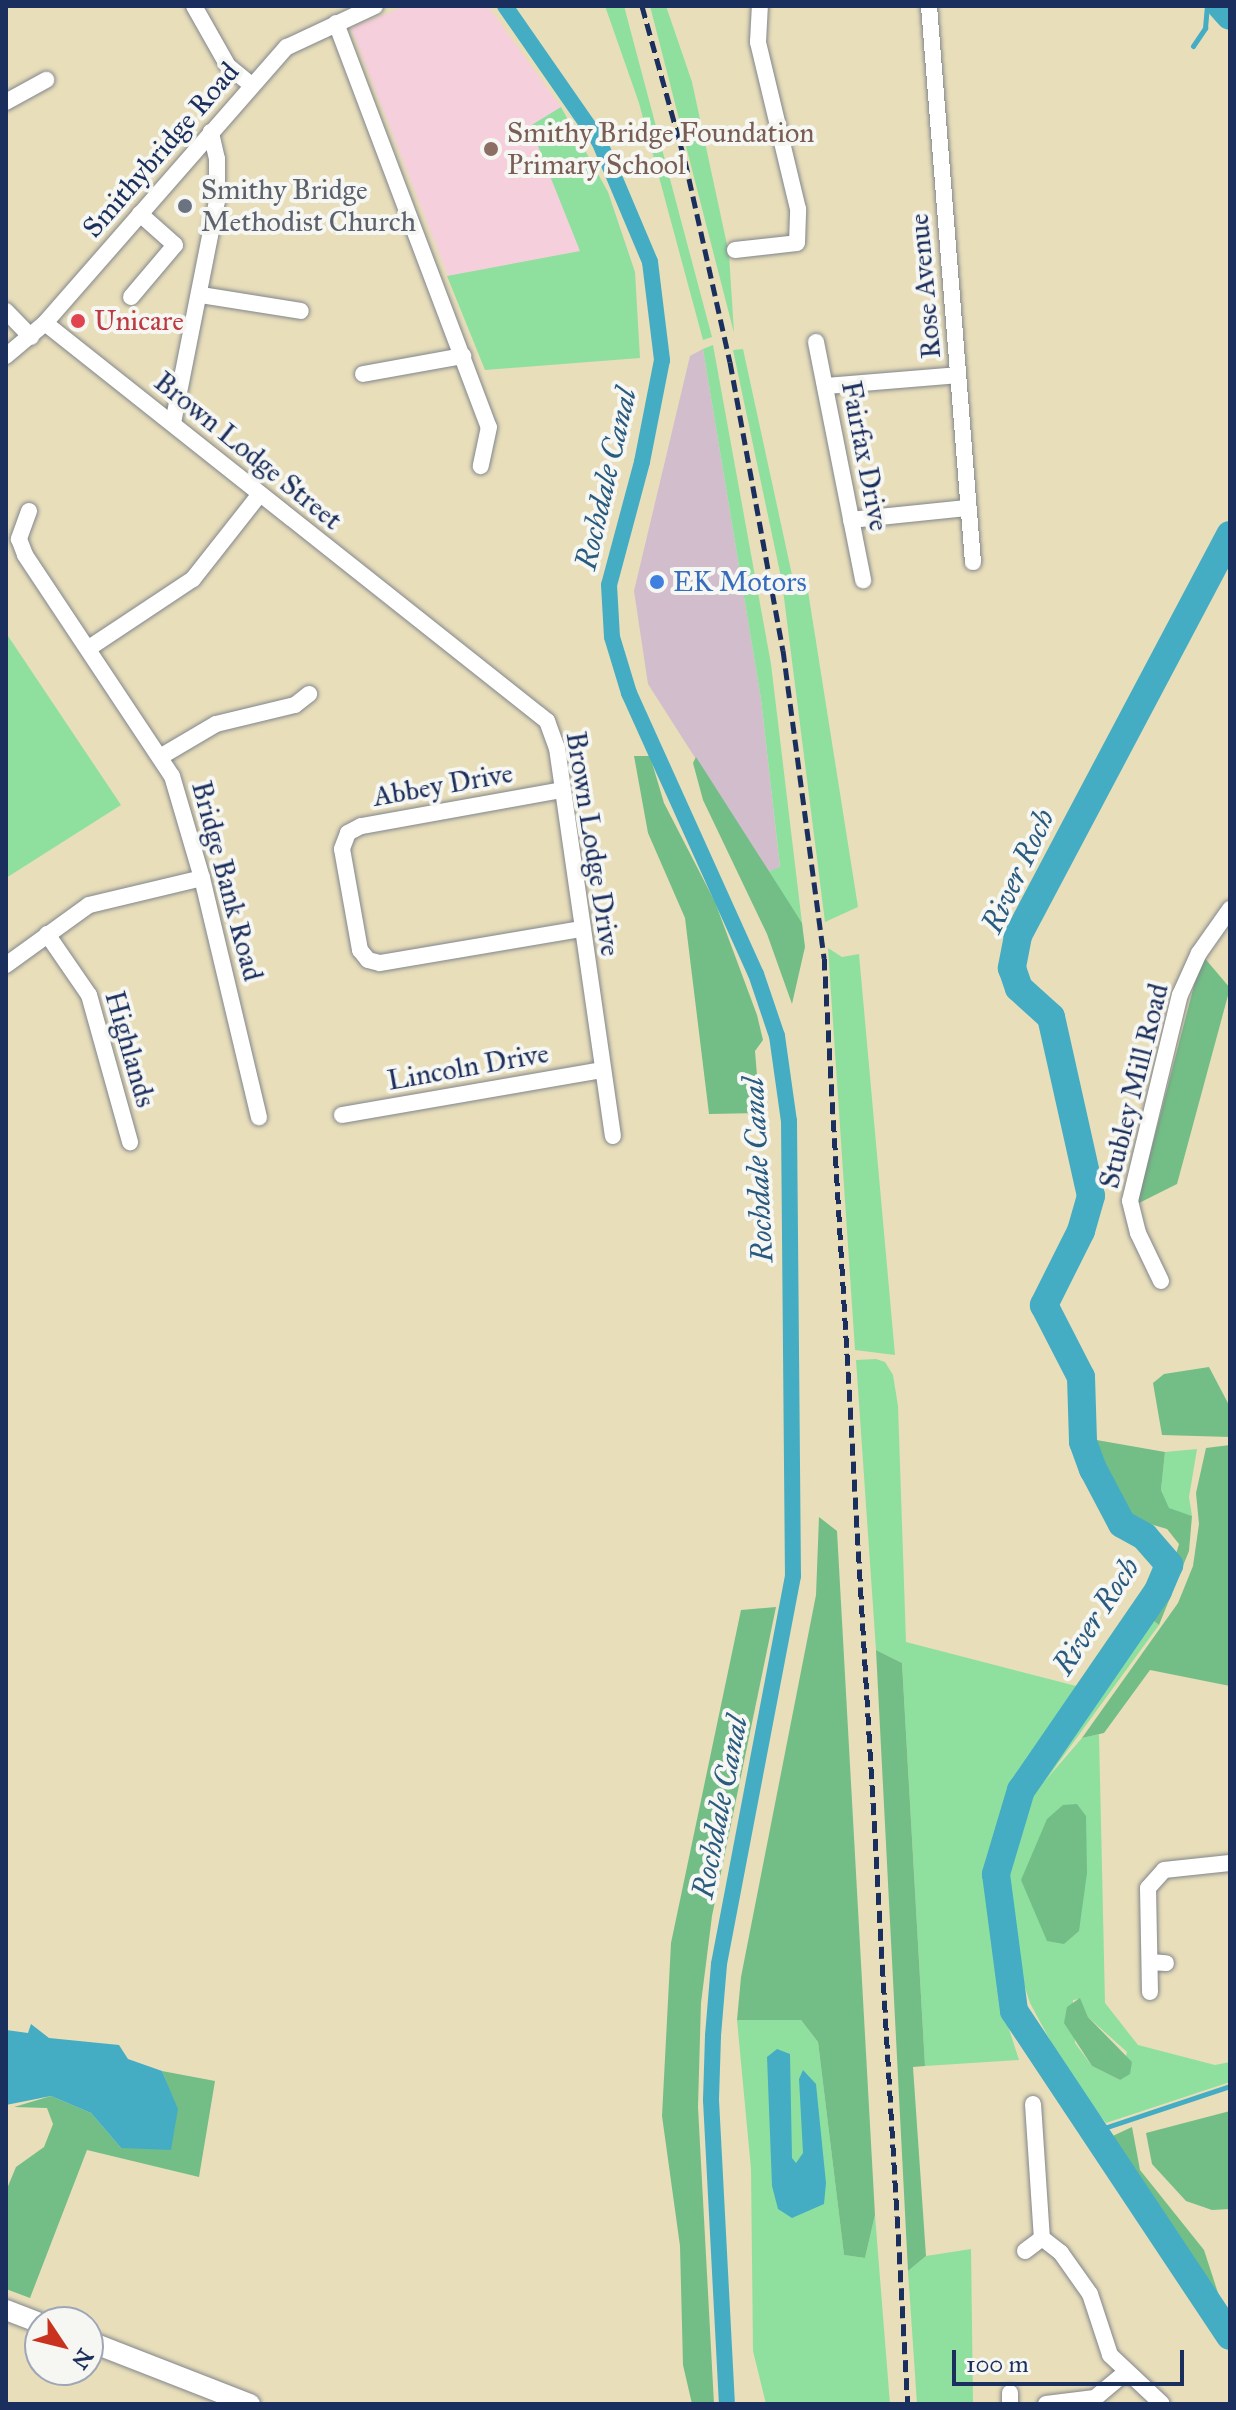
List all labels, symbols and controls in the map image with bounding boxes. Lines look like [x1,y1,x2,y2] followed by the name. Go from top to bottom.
[76,55,246,245] street label: Smithybridge Road
[507,116,814,182] place label: Smithy Bridge Foundation Primary School
[482,140,500,158] marker: Smithy Bridge Foundation Primary School
[201,173,416,239] place label: Smithy Bridge Methodist Church
[176,197,194,215] marker: Smithy Bridge Methodist Church
[902,212,948,360] street label: Rose Avenue
[94,304,184,338] place label: Unicare
[69,312,87,330] marker: Unicare
[147,365,349,537] street label: Brown Lodge Street
[834,378,896,534] street label: Fairfax Drive
[568,385,644,573] water label: Rochdale Canal
[673,565,807,599] place label: EK Motors
[648,573,666,591] marker: EK Motors
[559,729,627,959] street label: Brown Lodge Drive
[370,756,516,814] street label: Abbey Drive
[184,777,270,985] street label: Bridge Bank Road
[974,804,1062,938] water label: River Roch
[1092,980,1176,1192] street label: Stubley Mill Road
[97,987,163,1111] street label: Highlands
[385,1036,551,1098] street label: Lincoln Drive
[735,1077,781,1263] water label: Rochdale Canal
[1045,1551,1147,1681] water label: River Roch
[685,1713,755,1901] water label: Rochdale Canal
[24,2306,104,2386] north arrow
[956,2334,1188,2384] scale bar
[66,2344,99,2374] text: N
[966,2349,1029,2379] text: 100 m

